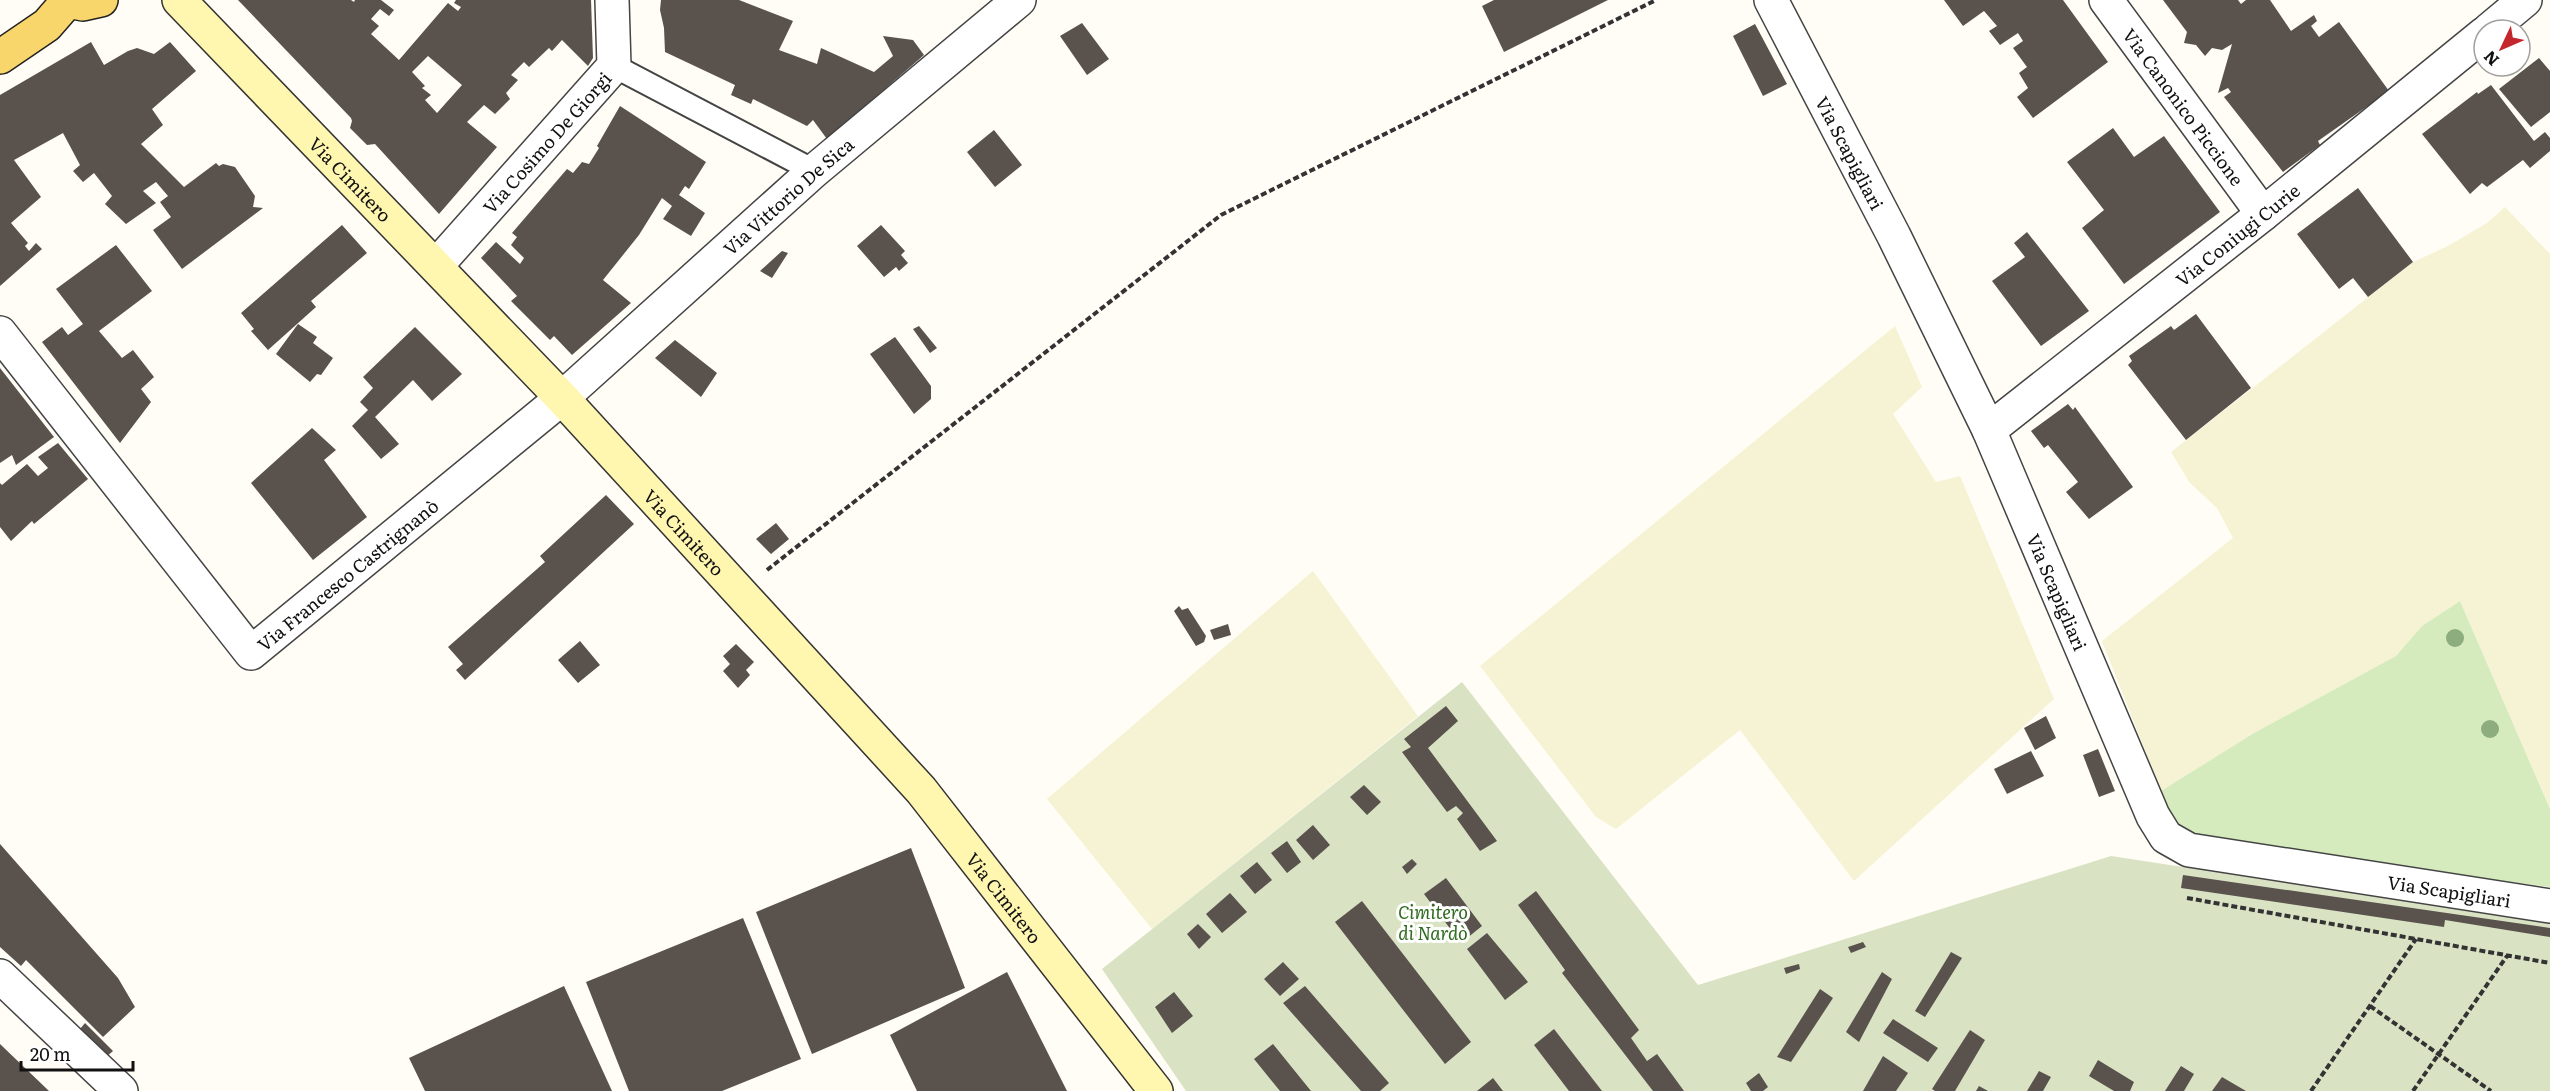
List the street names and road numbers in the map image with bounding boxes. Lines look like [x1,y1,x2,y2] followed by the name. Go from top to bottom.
[2117,22,2251,191] street label: Via Canonico Piccione
[476,65,617,219] street label: Via Cosimo De Giorgi
[1810,91,1891,214] street label: Via Scapigliari
[303,130,399,227] street label: Via Cimitero
[716,130,859,261] street label: Via Vittorio De Sica
[2169,176,2305,292] street label: Via Coniugi Curie
[638,483,732,581] street label: Via Cimitero
[251,492,444,657] street label: Via Francesco Castrignanò
[2021,529,2095,655] street label: Via Scapigliari
[961,846,1049,949] street label: Via Cimitero
[2386,867,2513,913] street label: Via Scapigliari

